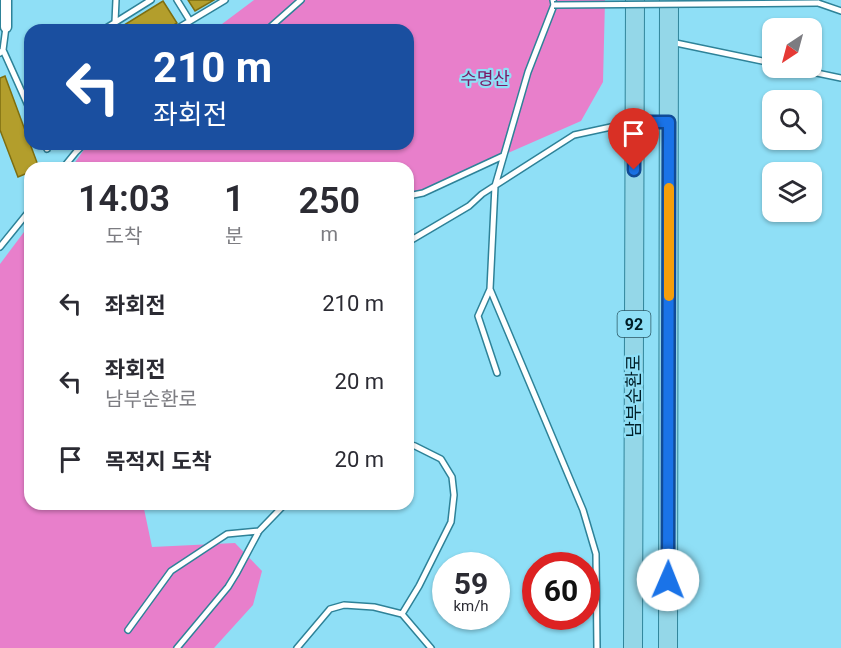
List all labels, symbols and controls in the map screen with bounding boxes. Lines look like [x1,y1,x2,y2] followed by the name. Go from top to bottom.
[762,18,822,78] north arrow
[762,18,822,222] map controls
[153,43,272,92] text: 210 m
[54,48,132,126] icon: left
[460,68,510,89] park label: 수명산
[762,90,822,150] button: search
[153,99,228,131] text: 좌회전
[608,108,659,170] pin
[617,117,650,150] icon: arrive
[762,162,822,222] button: layers
[78,178,170,220] text: 14:03
[224,178,244,220] text: 1
[298,180,360,222] text: 250
[320,222,338,246] text: m
[106,224,142,248] text: 도착
[225,224,243,248] text: 분
[54,287,87,320] icon: left
[322,291,384,316] text: 210 m
[105,293,166,318] text: 좌회전
[618,311,650,337] road number: 92
[623,355,644,437] street label: 남부순환로
[105,357,166,382] text: 좌회전
[54,365,87,398] icon: left
[335,369,384,394] text: 20 m
[105,387,197,411] text: 남부순환로
[54,443,87,476] icon: arrive
[335,447,384,472] text: 20 m
[105,449,212,474] text: 목적지 도착
[636,548,700,612] position arrow
[522,552,600,630] speed limit sign: 60
[454,566,488,601] text: 59
[453,597,489,615] text: km/h

